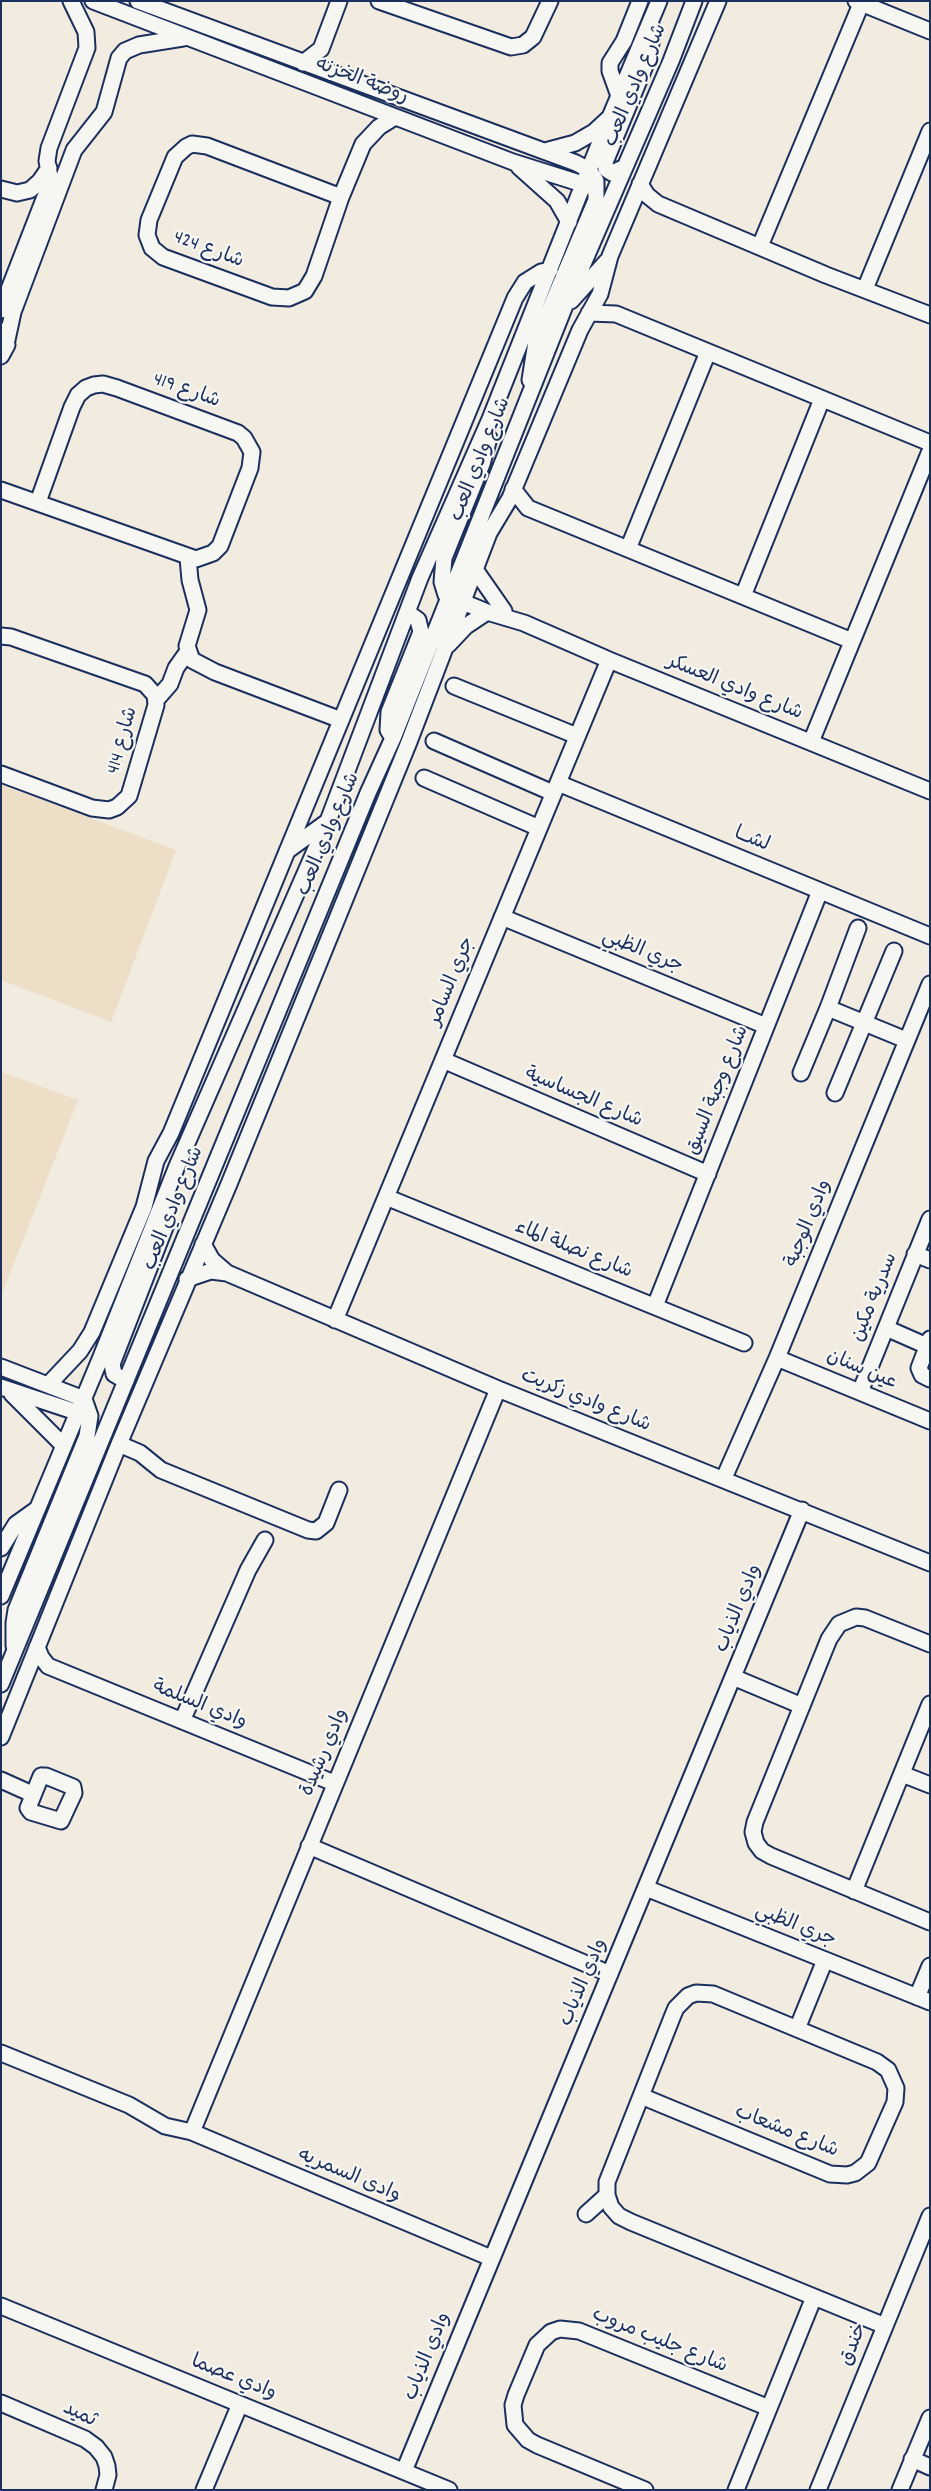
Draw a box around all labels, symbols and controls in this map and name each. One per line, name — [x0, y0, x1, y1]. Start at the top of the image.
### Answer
street label: شارع وادي العب — [600, 21, 674, 151]
street label: روضة الخزنه — [311, 53, 411, 111]
street label: شارع 424 — [170, 227, 246, 275]
street label: شارع 419 — [149, 369, 223, 415]
street label: شارع وادي العب — [446, 395, 518, 525]
street label: شارع وادي العسكر — [662, 651, 806, 727]
street label: شارع 414 — [103, 705, 145, 777]
street label: شارع وادي العب — [293, 770, 367, 900]
street label: لشــا — [730, 823, 772, 859]
street label: جري الظبي — [598, 926, 686, 980]
street label: جري السامر — [424, 934, 482, 1030]
street label: شارع وجبة السيق — [682, 1023, 756, 1159]
street label: شارع الجساسية — [520, 1063, 646, 1135]
street label: شارع وادي العب — [139, 1144, 211, 1274]
street label: وادي الوجبة — [782, 1177, 838, 1271]
street label: شارع نصلة الماء — [511, 1216, 635, 1286]
street label: سدرية مكين — [847, 1250, 905, 1346]
street label: عين سنان — [822, 1345, 900, 1397]
street label: شارع وادي زكريت — [516, 1365, 654, 1439]
street label: وادي الذياب — [711, 1561, 769, 1657]
street label: وادي السلمة — [148, 1676, 250, 1736]
street label: وادي رشيدة — [297, 1706, 355, 1800]
street label: جري الظبي — [751, 1900, 839, 1954]
street label: وادي الذياب — [556, 1935, 614, 2031]
street label: شارع مشعاب — [731, 2101, 841, 2165]
street label: وادى السمريه — [294, 2144, 404, 2210]
street label: شارع جليب مروب — [588, 2304, 730, 2380]
street label: وادي الذياب — [400, 2309, 458, 2405]
street label: خندق — [836, 2320, 874, 2370]
street label: وادي عصما — [187, 2351, 279, 2407]
street label: ثميد — [58, 2398, 100, 2434]

